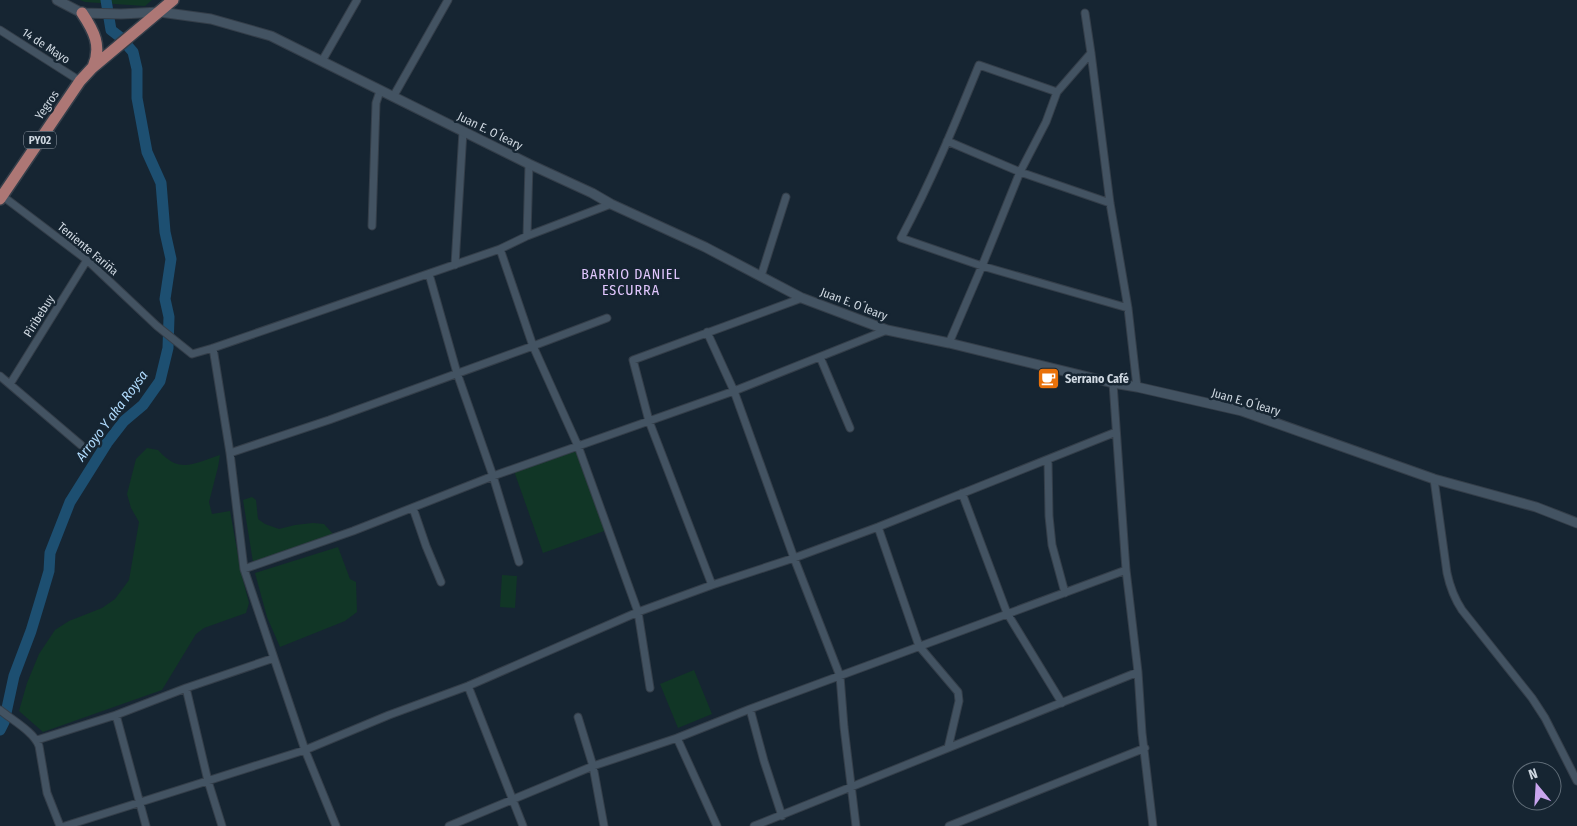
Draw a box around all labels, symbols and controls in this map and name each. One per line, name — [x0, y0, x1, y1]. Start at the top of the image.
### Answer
street label: 14 de Mayo — [19, 25, 73, 67]
street label: Yegros — [32, 88, 62, 122]
street label: Juan E. O´leary — [455, 108, 526, 153]
road number: PY02 — [24, 132, 56, 148]
street label: Teniente Fariña — [55, 220, 121, 278]
district label: BARRIO DANIEL ESCURRA — [581, 266, 681, 299]
street label: Juan E. O´leary — [818, 284, 891, 323]
street label: Piribebuy — [21, 292, 58, 340]
water label: Arroyo Y aka Roysa — [72, 367, 152, 466]
cafe icon: Serrano Café — [1037, 367, 1061, 391]
place label: Serrano Café — [1065, 372, 1129, 386]
street label: Juan E. O´leary — [1210, 385, 1283, 419]
north arrow — [1512, 761, 1562, 811]
text: N — [1527, 765, 1540, 783]

